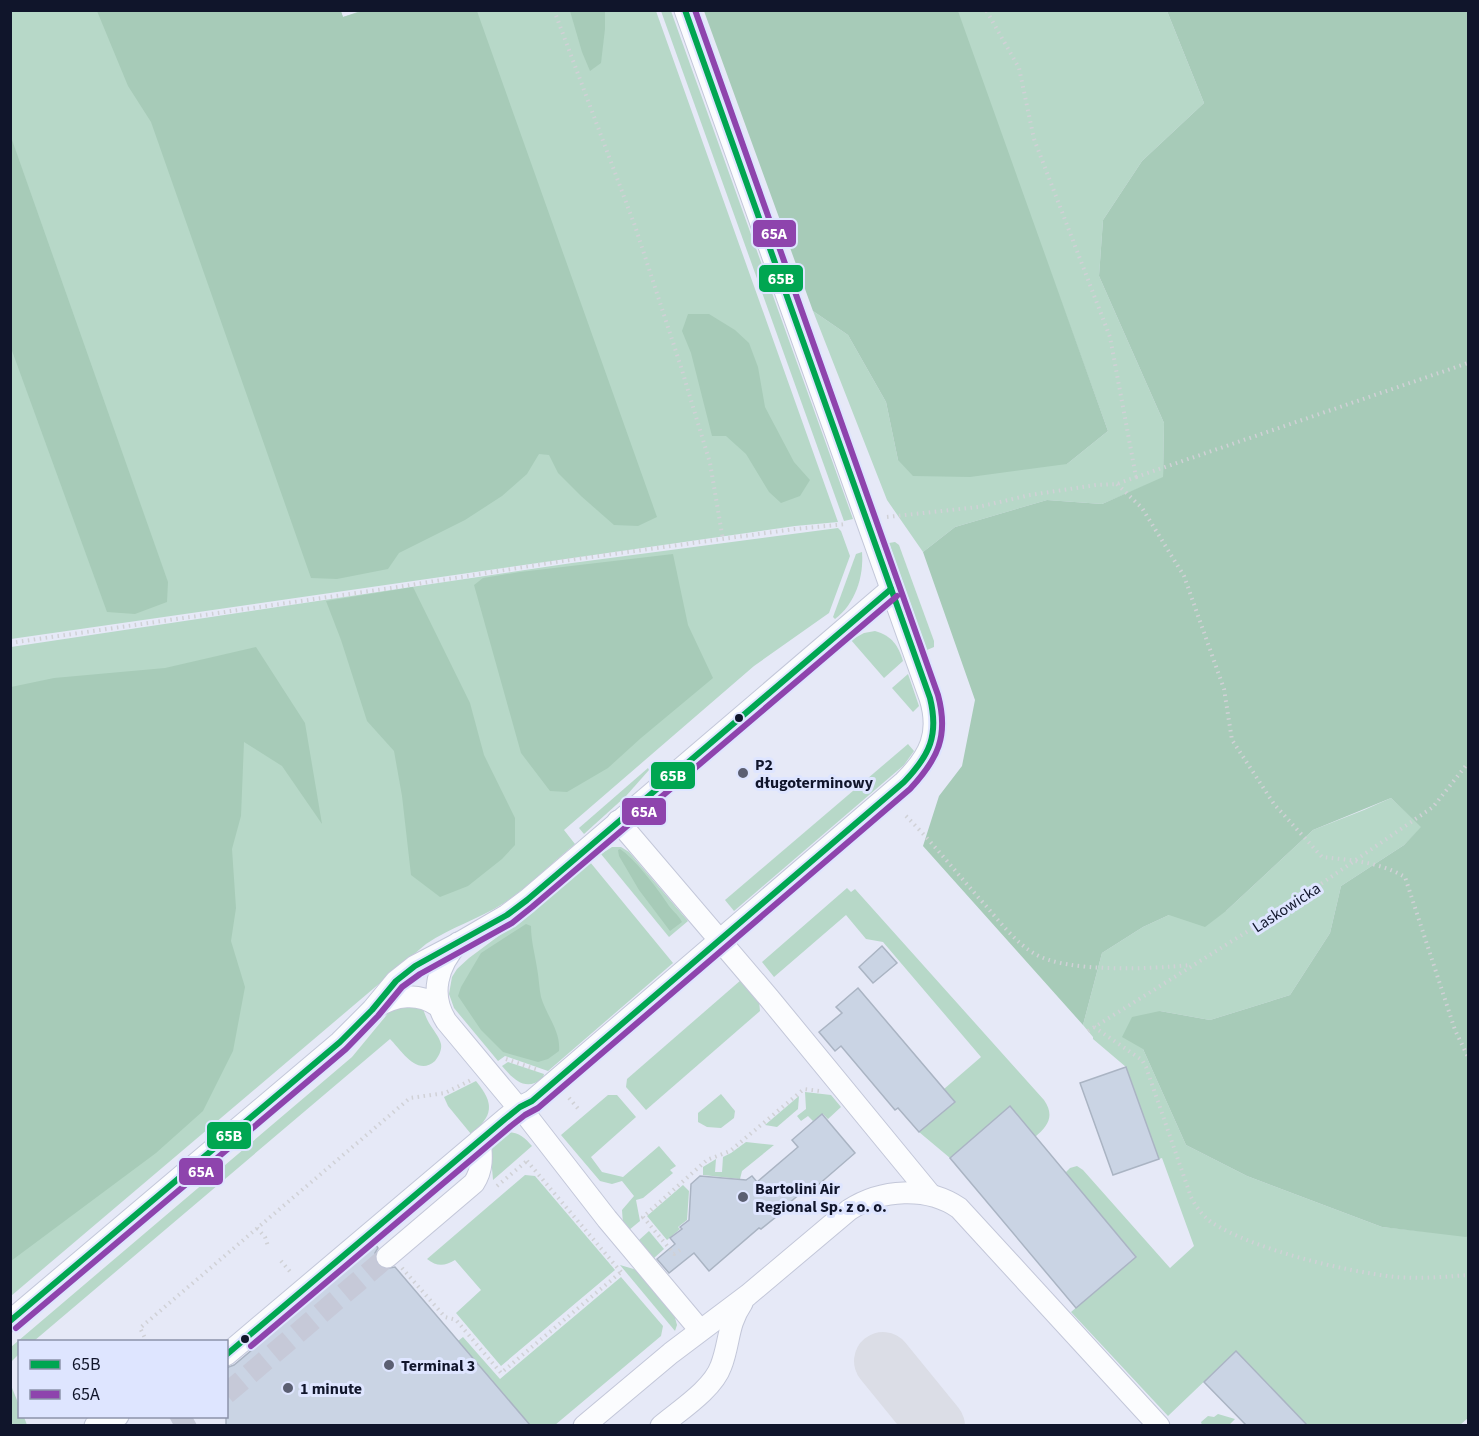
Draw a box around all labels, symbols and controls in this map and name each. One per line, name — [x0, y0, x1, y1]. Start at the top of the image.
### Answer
line badge: 65A — [752, 219, 797, 248]
text: 65A — [761, 223, 788, 245]
line badge: 65B — [758, 264, 804, 293]
text: 65B — [768, 268, 795, 290]
unlabelled marker — [733, 712, 745, 724]
place label: P2 długoterminowy — [755, 754, 874, 794]
line badge: 65B — [650, 761, 696, 790]
text: 65B — [660, 765, 687, 787]
marker: P2 długoterminowy — [736, 766, 750, 780]
line badge: 65A — [621, 797, 667, 826]
text: 65A — [631, 801, 658, 823]
street label: Laskowicka — [1248, 878, 1325, 938]
line badge: 65B — [206, 1121, 252, 1150]
text: 65B — [216, 1125, 243, 1147]
line badge: 65A — [178, 1157, 224, 1186]
text: 65A — [188, 1161, 215, 1183]
place label: Bartolini Air Regional Sp. z o. o. — [755, 1178, 887, 1218]
marker: Bartolini Air Regional Sp. z o. o. — [736, 1190, 750, 1204]
unlabelled marker — [239, 1333, 251, 1345]
legend — [18, 1340, 228, 1418]
text: 65B — [72, 1352, 100, 1377]
place label: Terminal 3 — [401, 1355, 475, 1377]
marker: Terminal 3 — [382, 1358, 396, 1372]
place label: 1 minute — [300, 1378, 362, 1400]
marker: 1 minute — [281, 1381, 295, 1395]
text: 65A — [72, 1382, 100, 1407]

